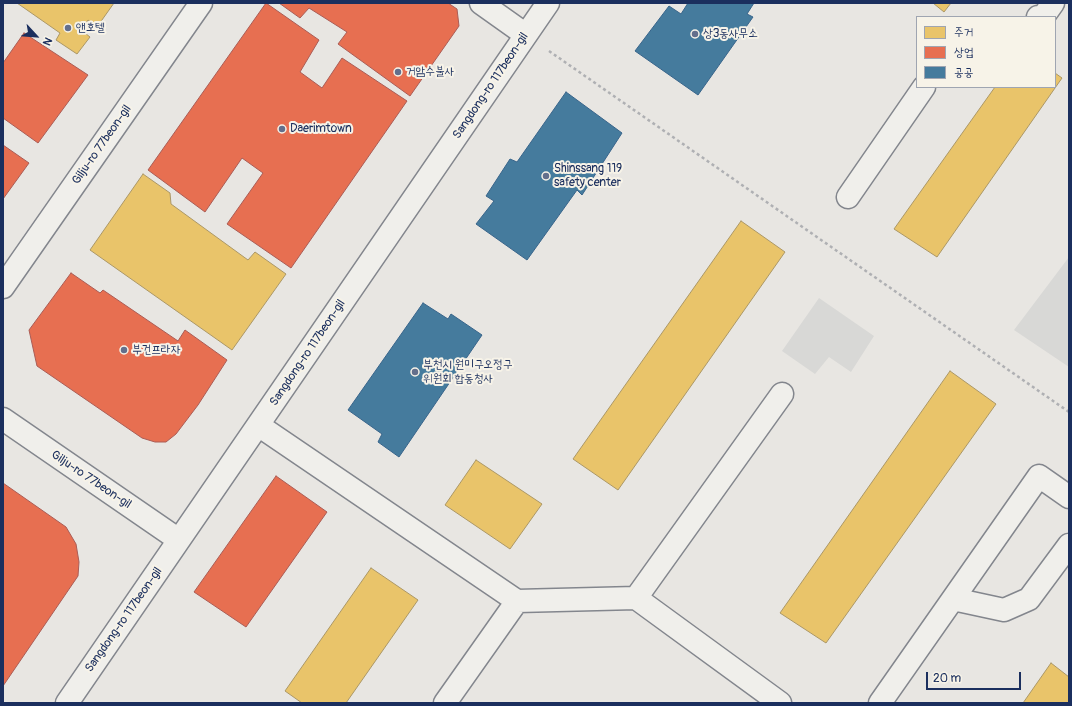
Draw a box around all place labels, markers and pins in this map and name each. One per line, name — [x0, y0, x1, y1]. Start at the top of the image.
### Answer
place label: 앤호텔 — [76, 21, 105, 35]
marker: 앤호텔 — [63, 23, 73, 33]
place label: 상3동사무소 — [703, 27, 758, 41]
marker: 상3동사무소 — [690, 29, 700, 39]
place label: 거암수불사 — [406, 65, 454, 79]
marker: 거암수불사 — [393, 67, 403, 77]
place label: Daerimtown — [290, 122, 352, 136]
marker: Daerimtown — [277, 124, 287, 134]
place label: Shinssang 119 safety center — [554, 162, 622, 190]
marker: Shinssang 119 safety center — [541, 171, 551, 181]
place label: 부건프라자 — [132, 343, 180, 357]
marker: 부건프라자 — [119, 345, 129, 355]
place label: 부천시 원미구오정구 위원회 합동청사 — [423, 358, 513, 386]
marker: 부천시 원미구오정구 위원회 합동청사 — [410, 367, 420, 377]

